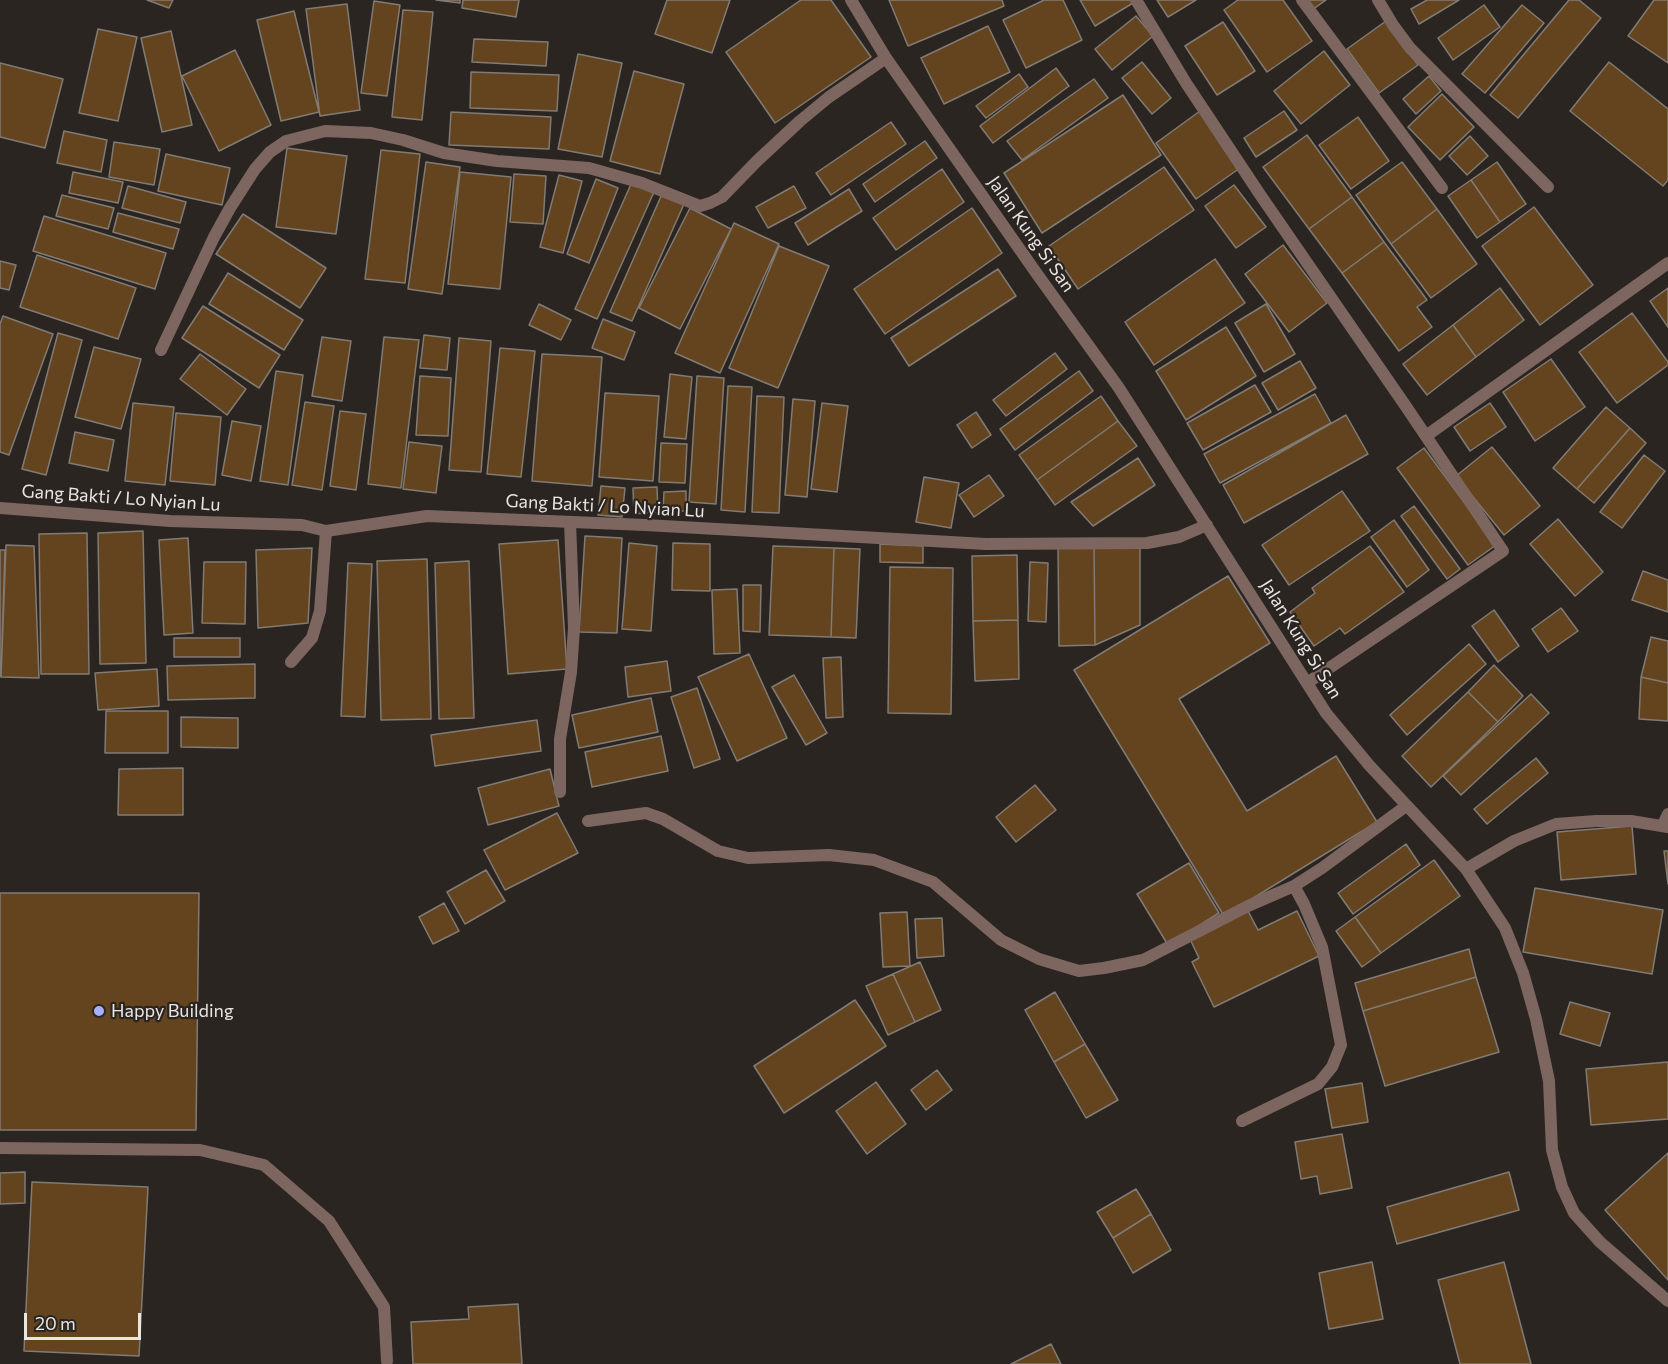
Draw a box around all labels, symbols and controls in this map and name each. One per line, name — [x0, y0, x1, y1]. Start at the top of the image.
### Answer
street label: Jalan Kung Si San — [983, 172, 1079, 296]
street label: Gang Bakti / Lo Nyian Lu — [21, 480, 221, 516]
street label: Gang Bakti / Lo Nyian Lu — [505, 490, 705, 522]
street label: Jalan Kung Si San — [1256, 575, 1346, 703]
place label: Happy Building — [111, 1000, 234, 1022]
marker: Happy Building — [92, 1004, 106, 1018]
scale bar — [27, 1301, 144, 1339]
text: 20 m — [35, 1312, 76, 1334]

